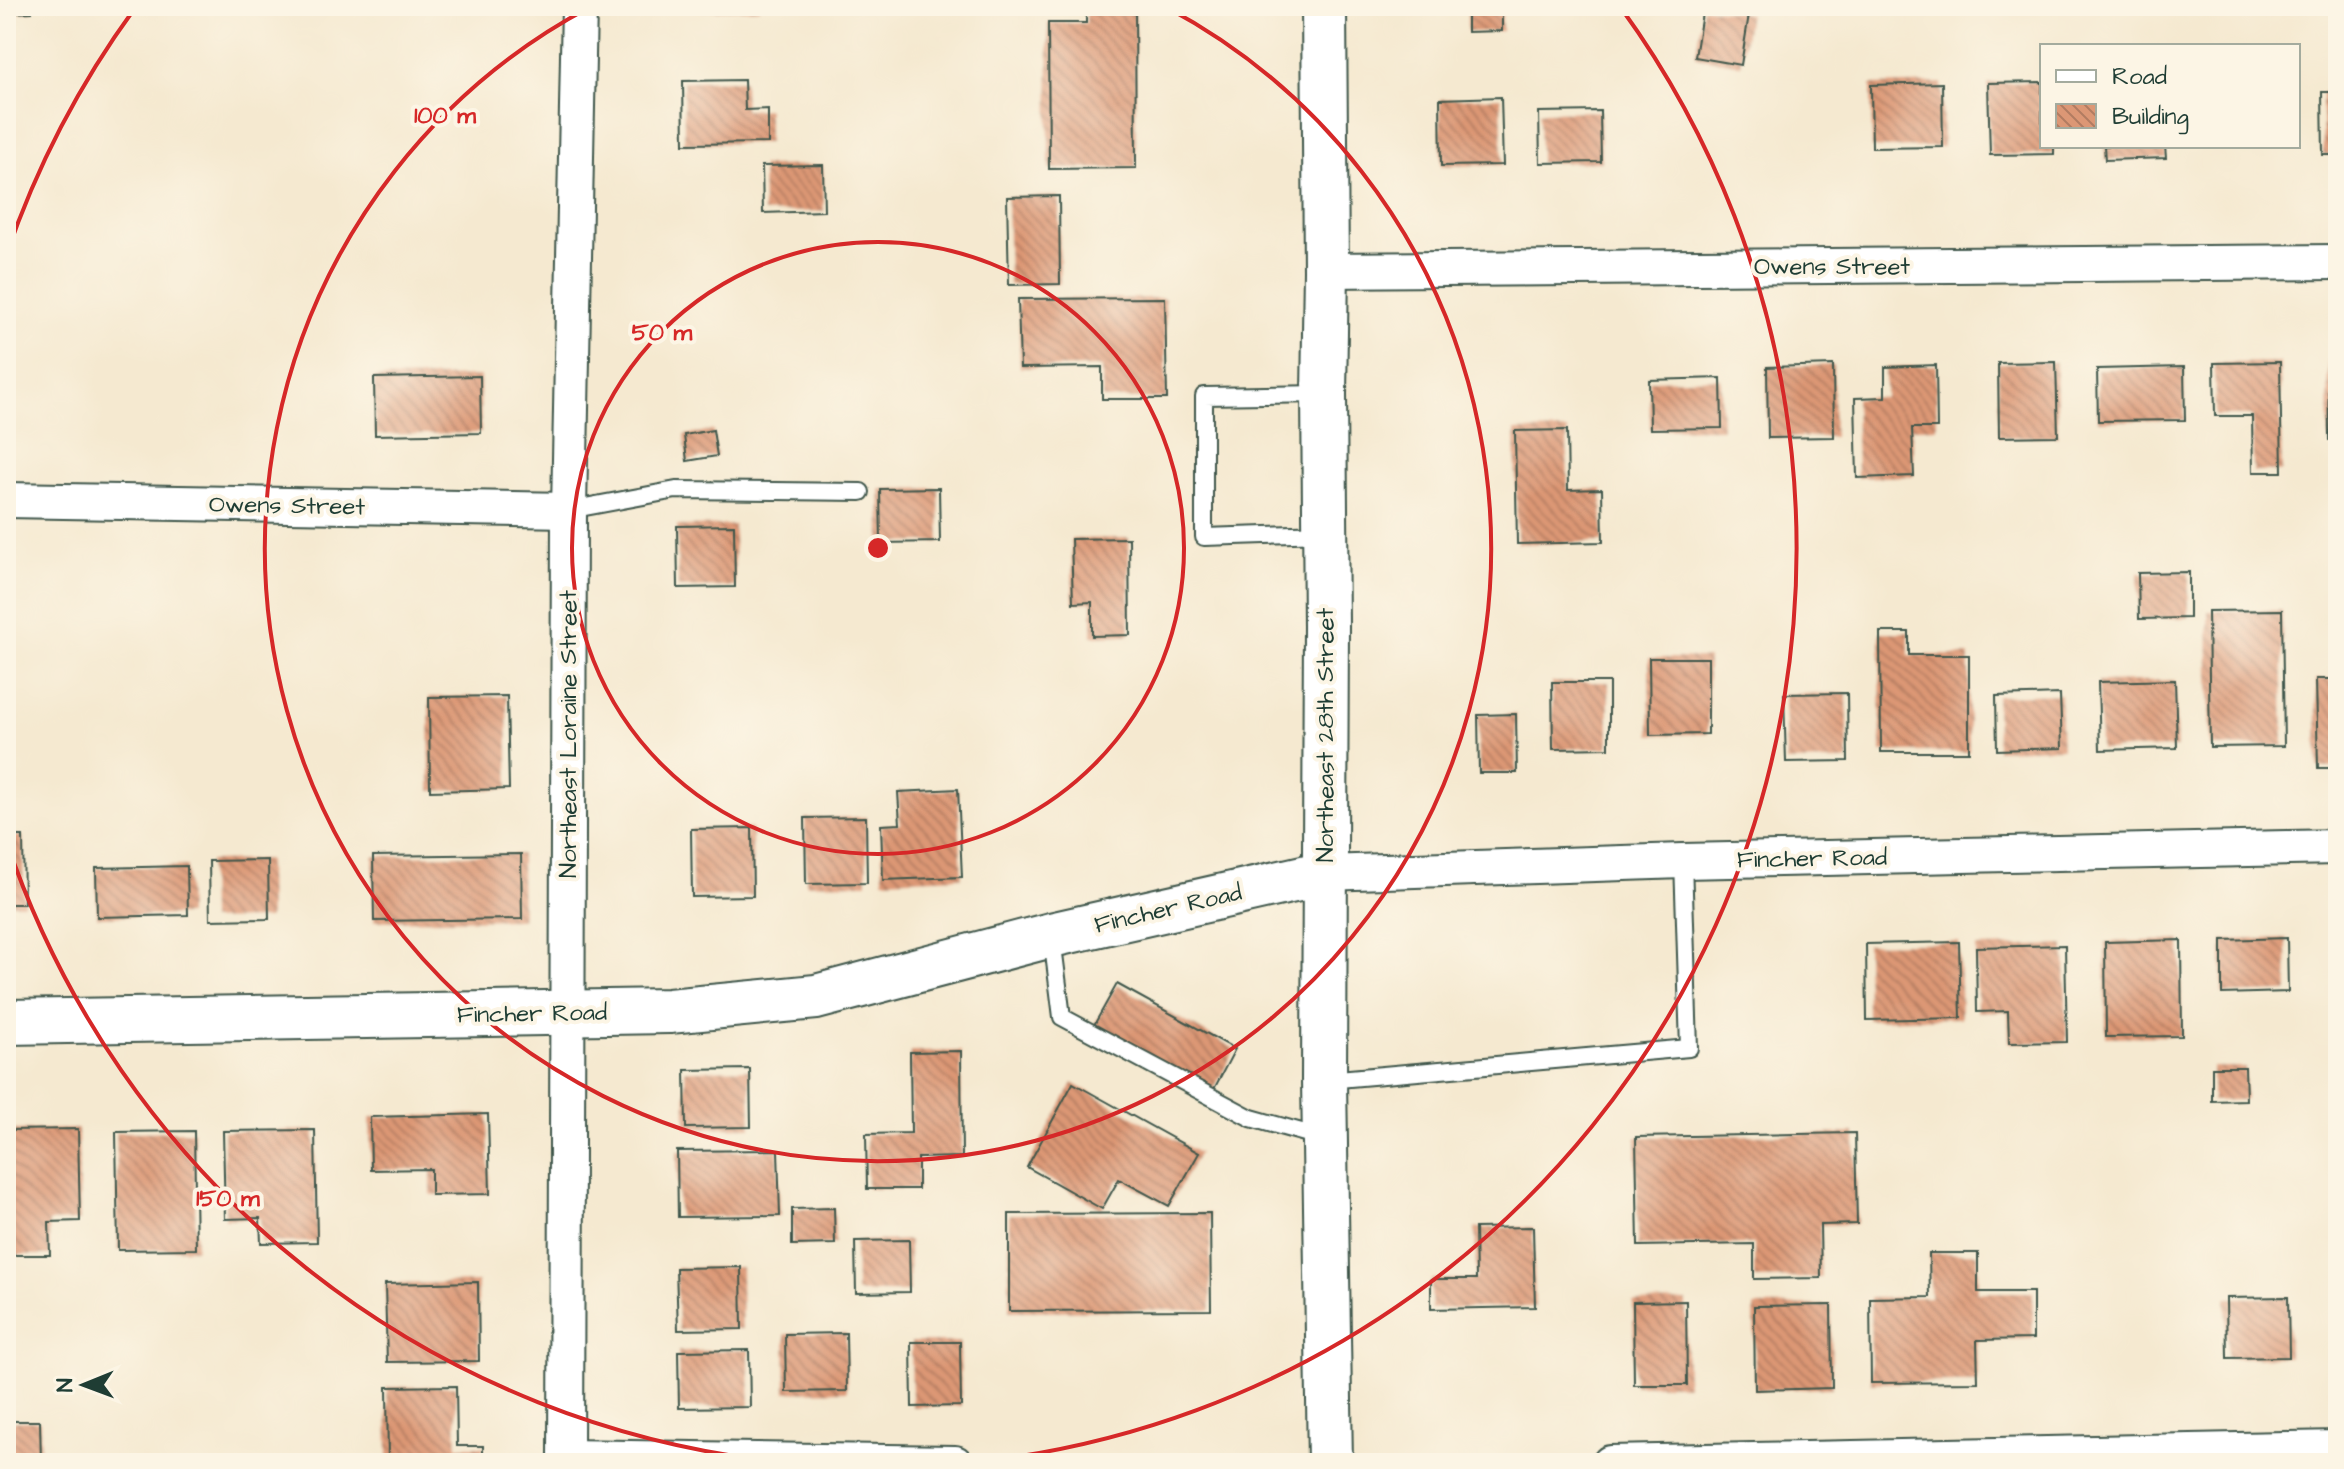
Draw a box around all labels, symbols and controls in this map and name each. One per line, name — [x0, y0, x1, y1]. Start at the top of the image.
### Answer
legend — [2040, 44, 2300, 148]
text: Road — [2112, 60, 2167, 94]
text: 100 m — [414, 99, 476, 133]
text: Building — [2112, 100, 2189, 135]
street label: Owens Street — [1754, 250, 1910, 284]
text: 50 m — [632, 316, 693, 350]
street label: Owens Street — [209, 488, 366, 524]
centre of rings — [864, 534, 892, 562]
street label: Northeast Loraine Street — [552, 590, 586, 878]
street label: Northeast 28th Street — [1309, 607, 1343, 862]
street label: Fincher Road — [1737, 841, 1887, 877]
street label: Fincher Road — [1091, 876, 1245, 942]
street label: Fincher Road — [457, 996, 607, 1032]
text: 150 m — [196, 1182, 260, 1216]
north arrow — [44, 1345, 124, 1425]
text: N — [50, 1378, 81, 1392]

